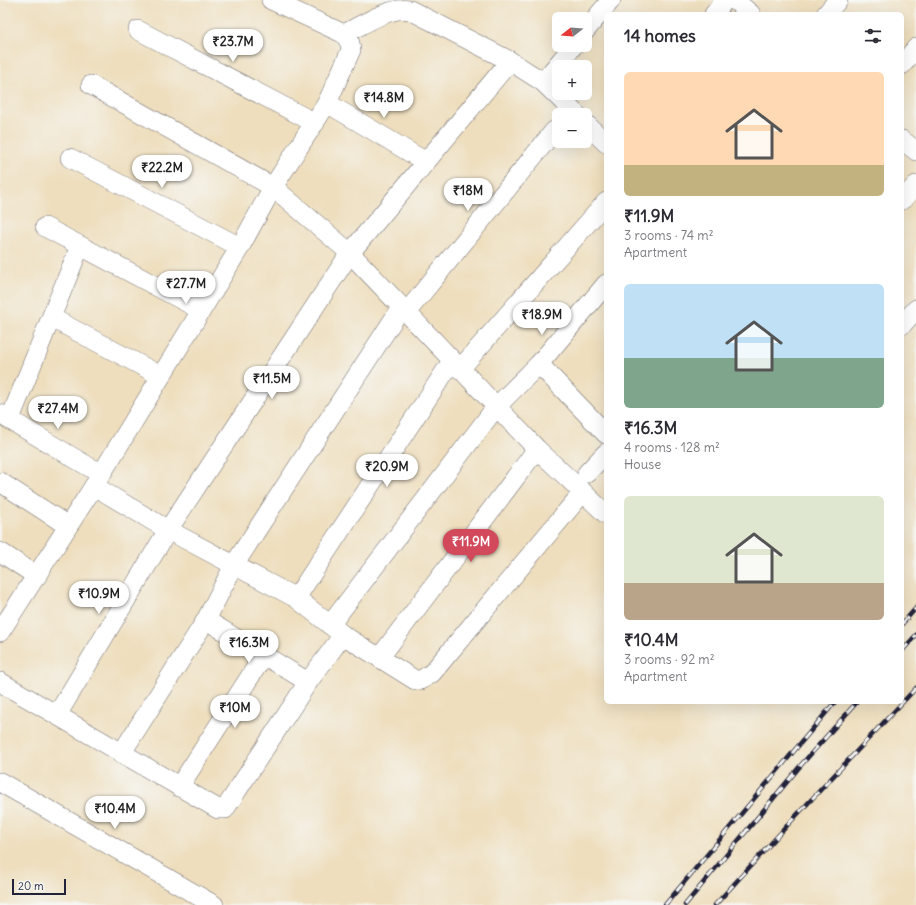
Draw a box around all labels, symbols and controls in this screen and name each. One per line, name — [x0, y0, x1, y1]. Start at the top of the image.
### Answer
north arrow — [552, 12, 592, 52]
map controls — [552, 12, 592, 148]
text: 14 homes — [624, 25, 696, 47]
icon: filters — [862, 25, 884, 47]
pin: ₹23.7M — [200, 29, 266, 63]
text: ₹23.7M — [212, 33, 254, 50]
button: + — [552, 60, 592, 100]
pin: ₹14.8M — [351, 85, 417, 119]
text: ₹14.8M — [364, 89, 404, 106]
icon: home — [718, 98, 790, 170]
button: − — [552, 108, 592, 148]
pin: ₹22.2M — [129, 155, 195, 189]
text: ₹22.2M — [141, 159, 183, 176]
pin: ₹18M — [444, 178, 492, 212]
text: ₹18M — [453, 182, 483, 199]
text: ₹11.9M — [624, 205, 674, 227]
text: 3 rooms · 74 m² — [624, 227, 714, 244]
text: Apartment — [624, 244, 687, 261]
pin: ₹27.7M — [153, 271, 219, 305]
text: ₹27.7M — [166, 275, 206, 292]
pin: ₹18.9M — [509, 302, 575, 336]
text: ₹18.9M — [522, 306, 562, 323]
icon: home — [718, 310, 790, 382]
pin: ₹11.5M — [239, 366, 305, 400]
text: ₹11.5M — [253, 370, 291, 387]
pin: ₹27.4M — [25, 396, 91, 430]
text: ₹27.4M — [37, 400, 79, 417]
text: ₹16.3M — [624, 417, 677, 439]
text: 4 rooms · 128 m² — [624, 439, 720, 456]
pin: ₹20.9M — [354, 454, 420, 488]
text: House — [624, 456, 661, 473]
text: ₹20.9M — [365, 458, 409, 475]
icon: home — [718, 522, 790, 594]
pin: ₹11.9M — [438, 529, 504, 563]
text: ₹11.9M — [452, 533, 490, 550]
pin: ₹10.9M — [66, 581, 132, 615]
text: ₹10.9M — [78, 585, 120, 602]
text: ₹10.4M — [624, 629, 679, 651]
pin: ₹16.3M — [216, 630, 282, 664]
text: ₹16.3M — [229, 634, 269, 651]
text: 3 rooms · 92 m² — [624, 651, 715, 668]
text: Apartment — [624, 668, 687, 685]
pin: ₹10M — [211, 695, 259, 729]
text: ₹10M — [219, 699, 251, 716]
pin: ₹10.4M — [82, 796, 148, 830]
text: ₹10.4M — [94, 800, 136, 817]
scale bar — [12, 877, 66, 896]
text: 20 m — [18, 879, 44, 893]

